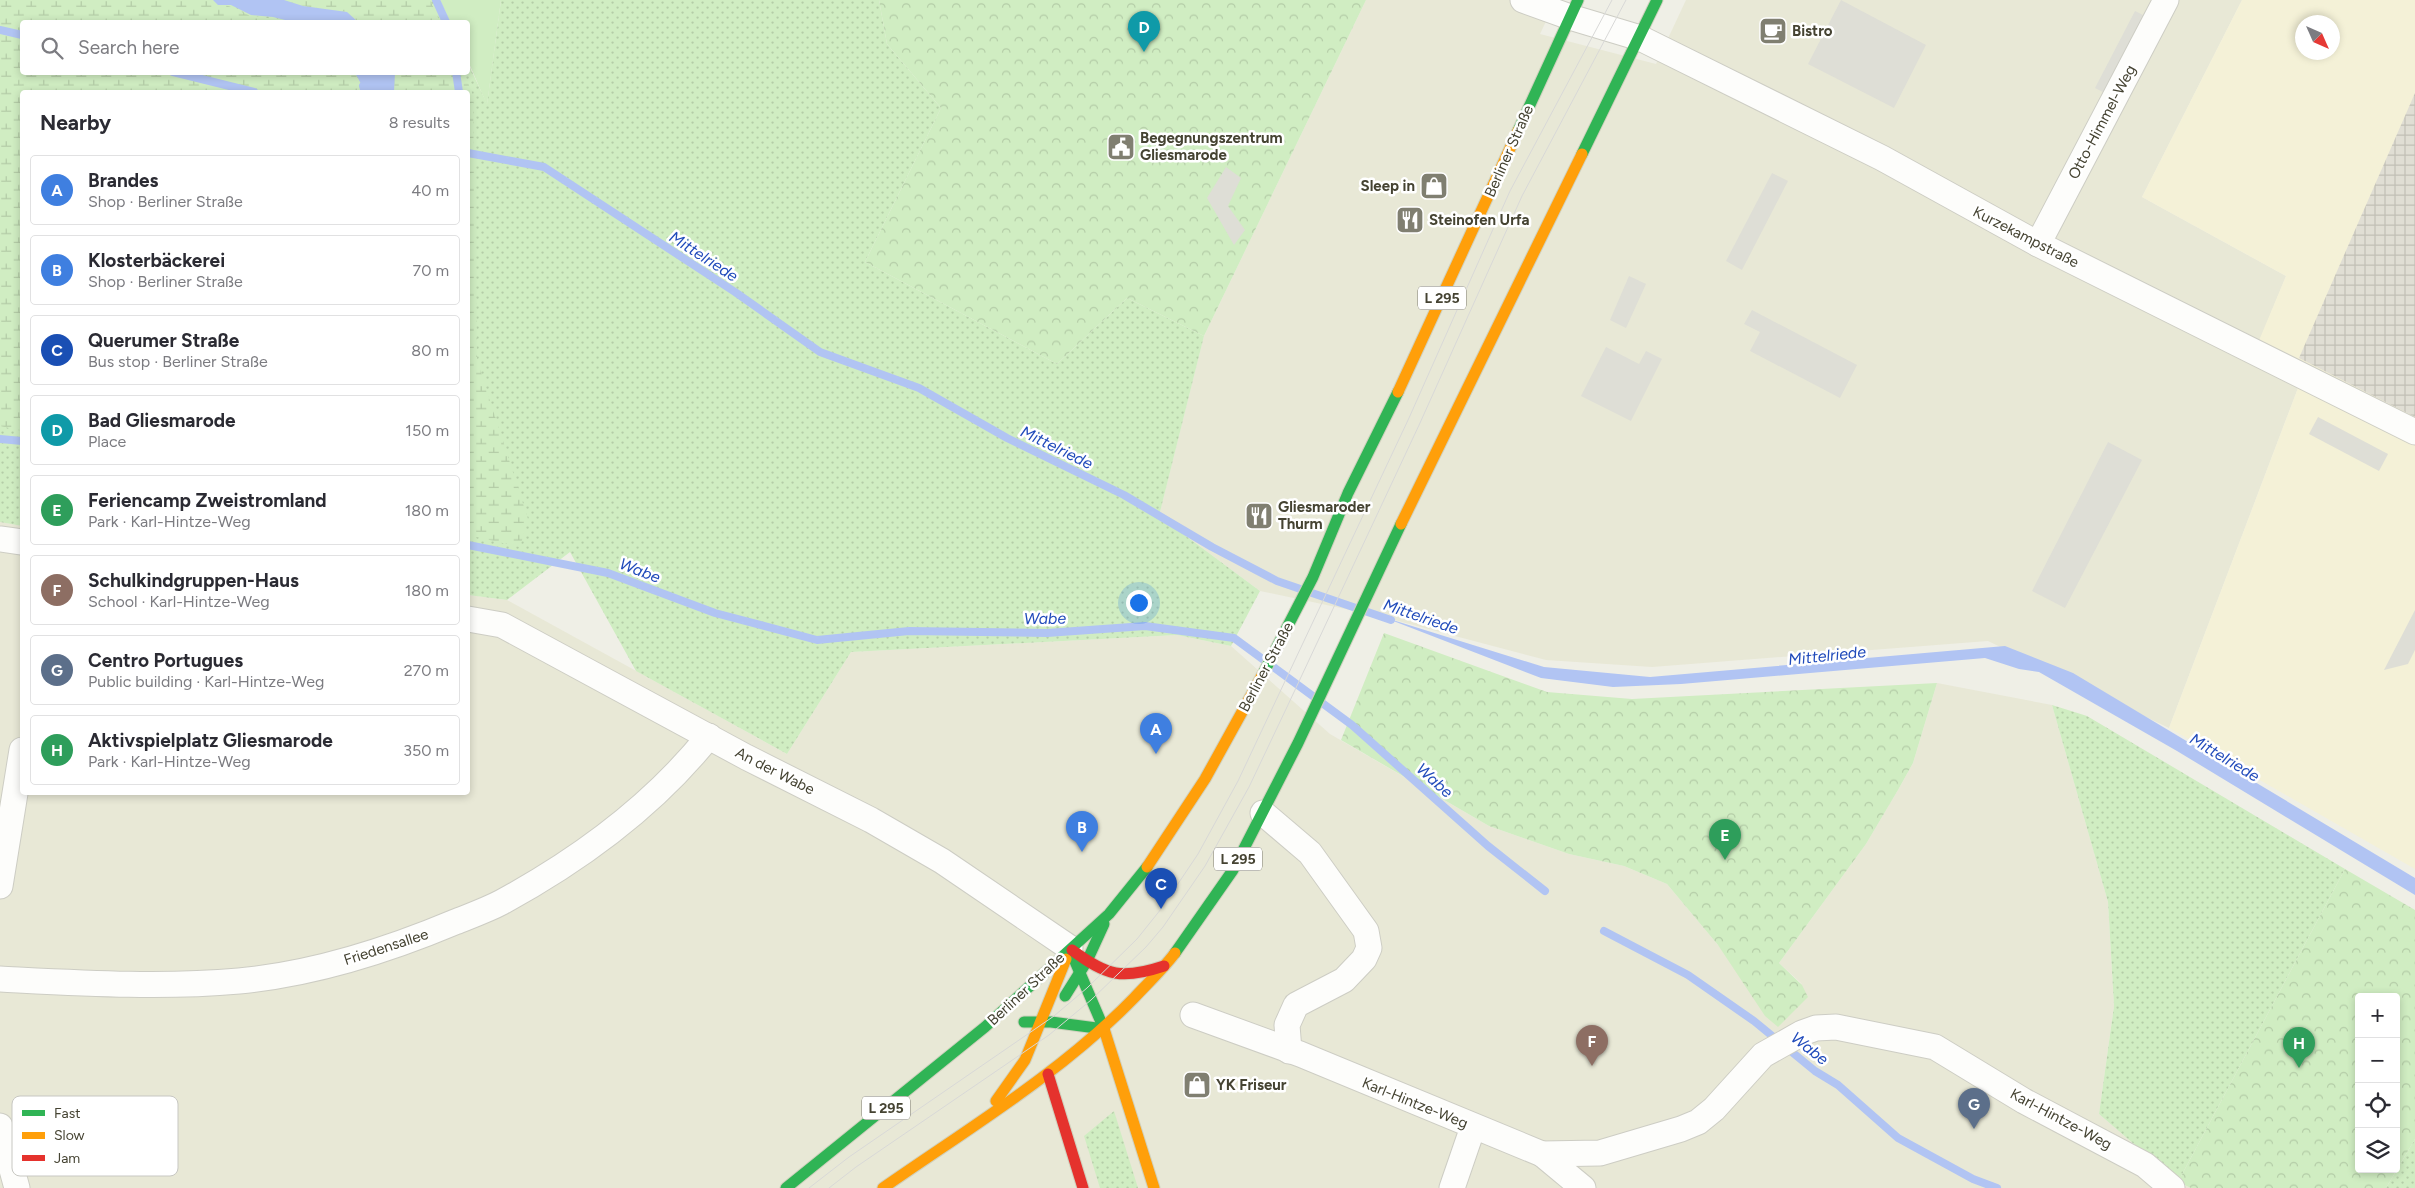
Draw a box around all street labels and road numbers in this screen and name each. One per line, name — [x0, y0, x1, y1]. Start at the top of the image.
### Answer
street label: Otto-Himmel-Weg — [2064, 62, 2140, 182]
street label: Berliner Straße — [1481, 102, 1537, 200]
street label: Kurzekampstraße — [1970, 203, 2082, 271]
road number: L 295 — [1418, 286, 1466, 310]
street label: Berliner Straße — [1235, 619, 1297, 715]
street label: An der Wabe — [732, 743, 818, 799]
road number: L 295 — [1214, 848, 1262, 871]
street label: Friedensallee — [342, 925, 430, 969]
street label: Berliner Straße — [984, 949, 1068, 1029]
street label: Karl-Hintze-Weg — [1359, 1074, 1471, 1132]
street label: Karl-Hintze-Weg — [2007, 1085, 2115, 1153]
road number: L 295 — [862, 1096, 910, 1120]

